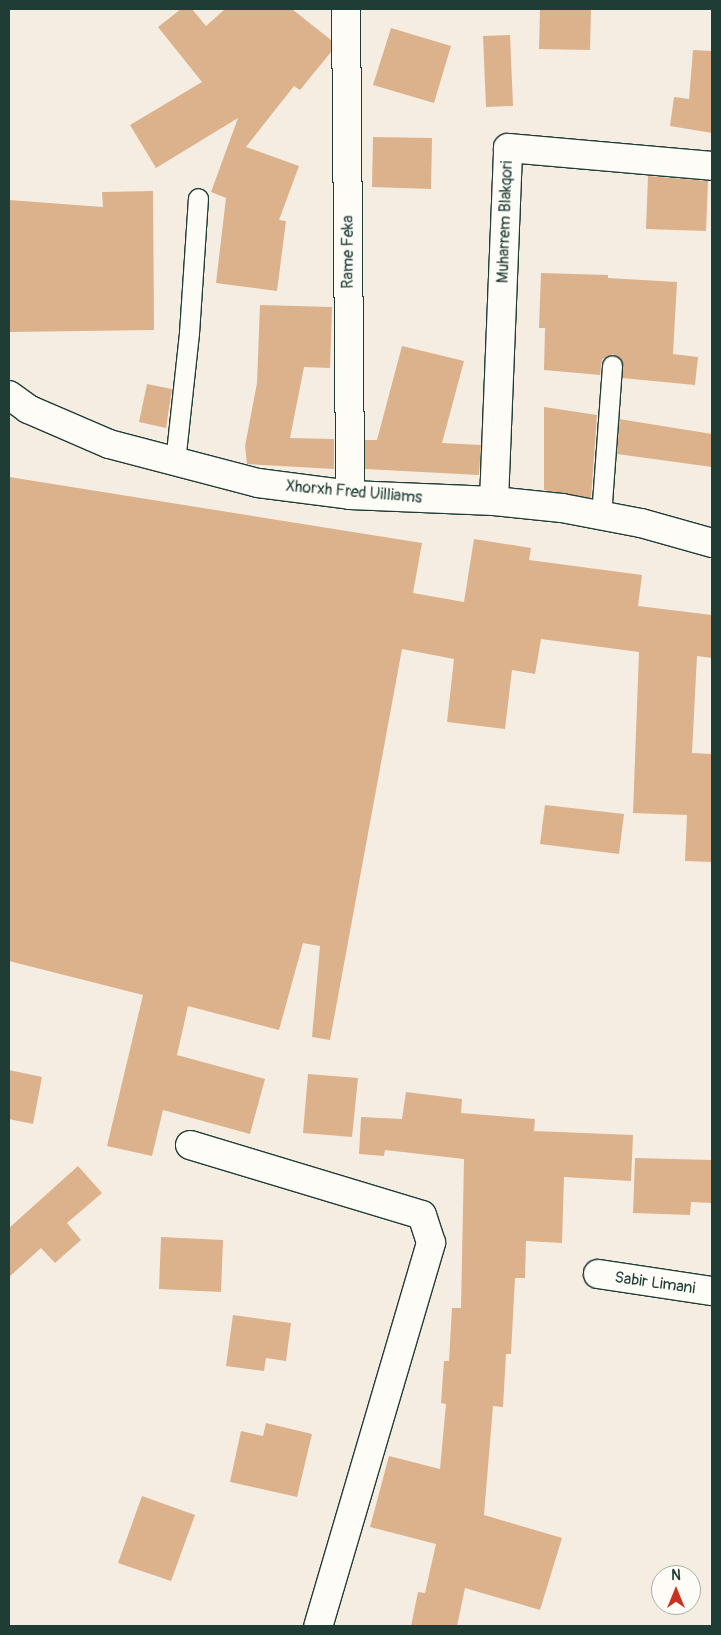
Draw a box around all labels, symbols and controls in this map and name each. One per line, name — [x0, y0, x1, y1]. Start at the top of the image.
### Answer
street label: Muharrem Blakqori — [493, 160, 517, 284]
street label: Rame Feka — [338, 215, 358, 289]
street label: Xhorxh Fred Uilliams — [285, 476, 423, 508]
street label: Sabir Limani — [613, 1268, 697, 1298]
north arrow — [651, 1565, 701, 1615]
text: N — [671, 1567, 681, 1584]

